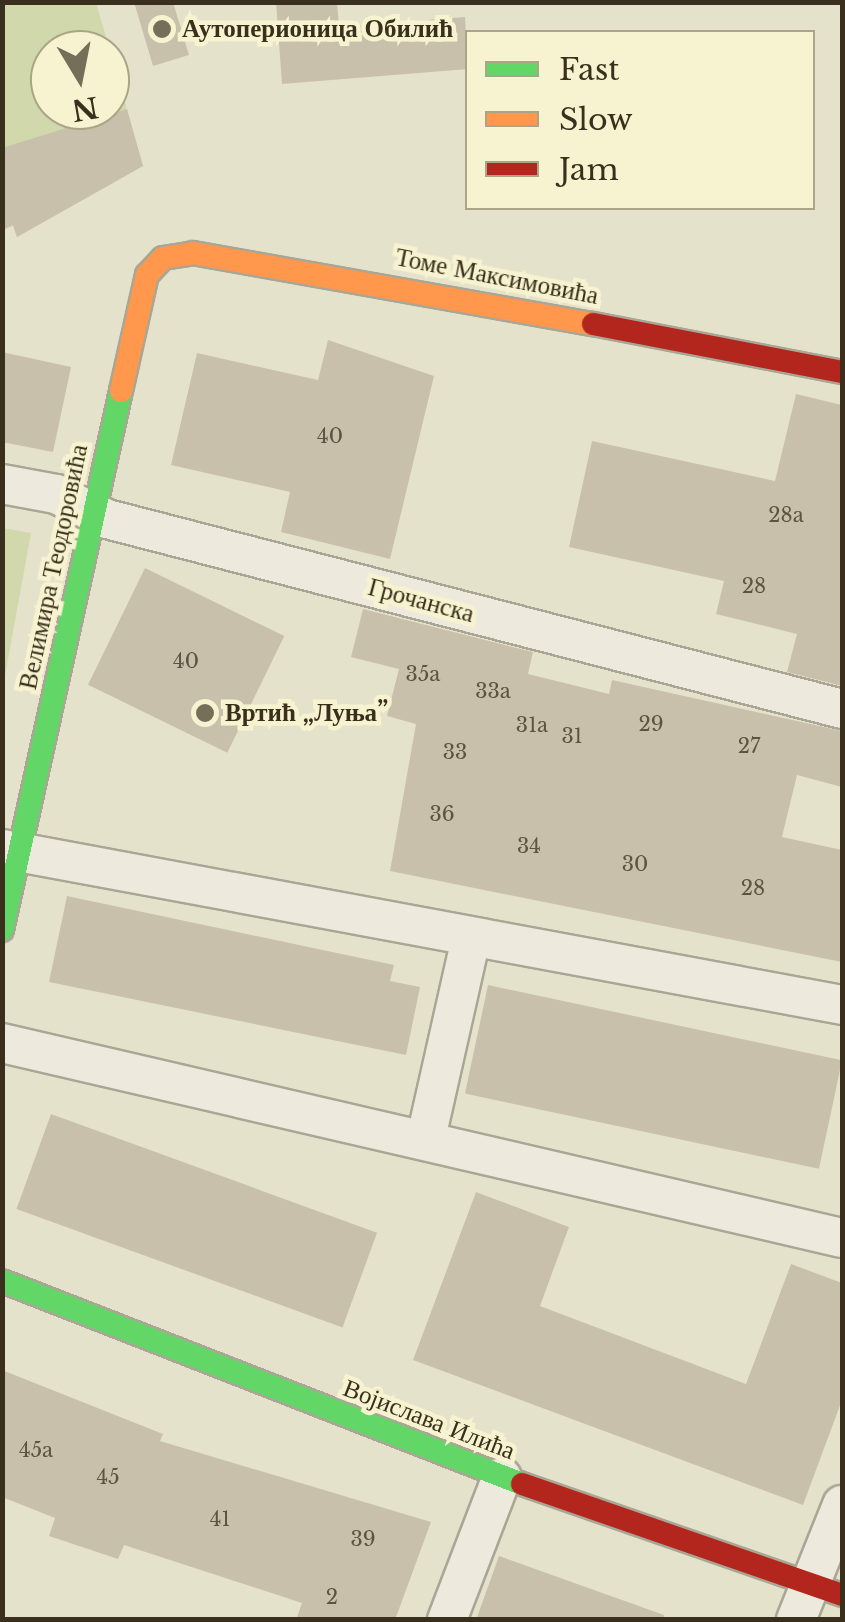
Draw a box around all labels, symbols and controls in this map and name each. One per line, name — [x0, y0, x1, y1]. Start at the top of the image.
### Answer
place label: Аутоперионица Обилић — [182, 14, 453, 44]
marker: Аутоперионица Обилић — [151, 18, 173, 40]
north arrow — [30, 30, 130, 130]
legend — [465, 30, 815, 210]
text: Fast — [559, 51, 620, 88]
text: N — [69, 89, 101, 128]
text: Slow — [559, 101, 633, 138]
text: Jam — [559, 151, 619, 188]
street label: Томе Максимовића — [393, 243, 601, 311]
house number: 40 — [317, 424, 343, 448]
street label: Велимира Теодоровића — [13, 442, 95, 692]
house number: 28a — [768, 503, 804, 527]
street label: Грочанска — [365, 573, 477, 629]
house number: 28 — [742, 574, 766, 598]
house number: 40 — [173, 649, 199, 673]
house number: 35a — [406, 662, 440, 686]
house number: 33a — [475, 679, 511, 703]
place label: Вртић „Луња” — [225, 698, 388, 728]
marker: Вртић „Луња” — [194, 702, 216, 724]
house number: 29 — [638, 712, 664, 736]
house number: 31a — [516, 713, 548, 737]
house number: 31 — [561, 724, 583, 748]
house number: 27 — [738, 734, 760, 758]
house number: 33 — [443, 740, 467, 764]
house number: 36 — [429, 802, 455, 826]
house number: 34 — [517, 834, 541, 858]
house number: 30 — [622, 852, 648, 876]
house number: 28 — [741, 876, 765, 900]
street label: Војислава Илића — [339, 1373, 519, 1467]
house number: 45a — [19, 1438, 53, 1462]
house number: 45 — [96, 1465, 120, 1489]
house number: 41 — [210, 1507, 230, 1531]
house number: 39 — [350, 1527, 376, 1551]
house number: 2 — [326, 1585, 338, 1609]

